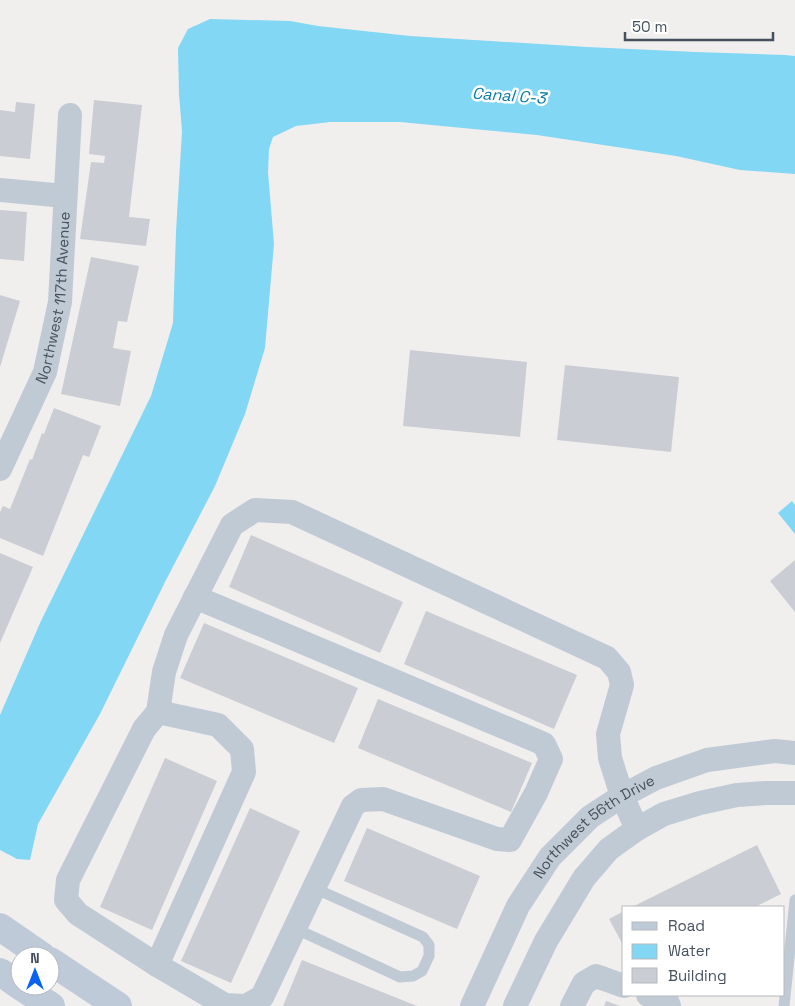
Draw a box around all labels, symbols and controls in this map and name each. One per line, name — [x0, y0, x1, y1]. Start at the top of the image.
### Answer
scale bar — [625, 10, 772, 42]
text: 50 m — [632, 17, 667, 36]
water label: Canal C-3 — [471, 82, 549, 109]
street label: Northwest 117th Avenue — [31, 211, 74, 387]
street label: Northwest 56th Drive — [529, 770, 658, 882]
legend — [622, 906, 785, 996]
text: Road — [668, 916, 705, 935]
text: Water — [668, 941, 711, 960]
north arrow — [10, 946, 60, 996]
text: N — [30, 949, 40, 967]
text: Building — [668, 966, 727, 985]

